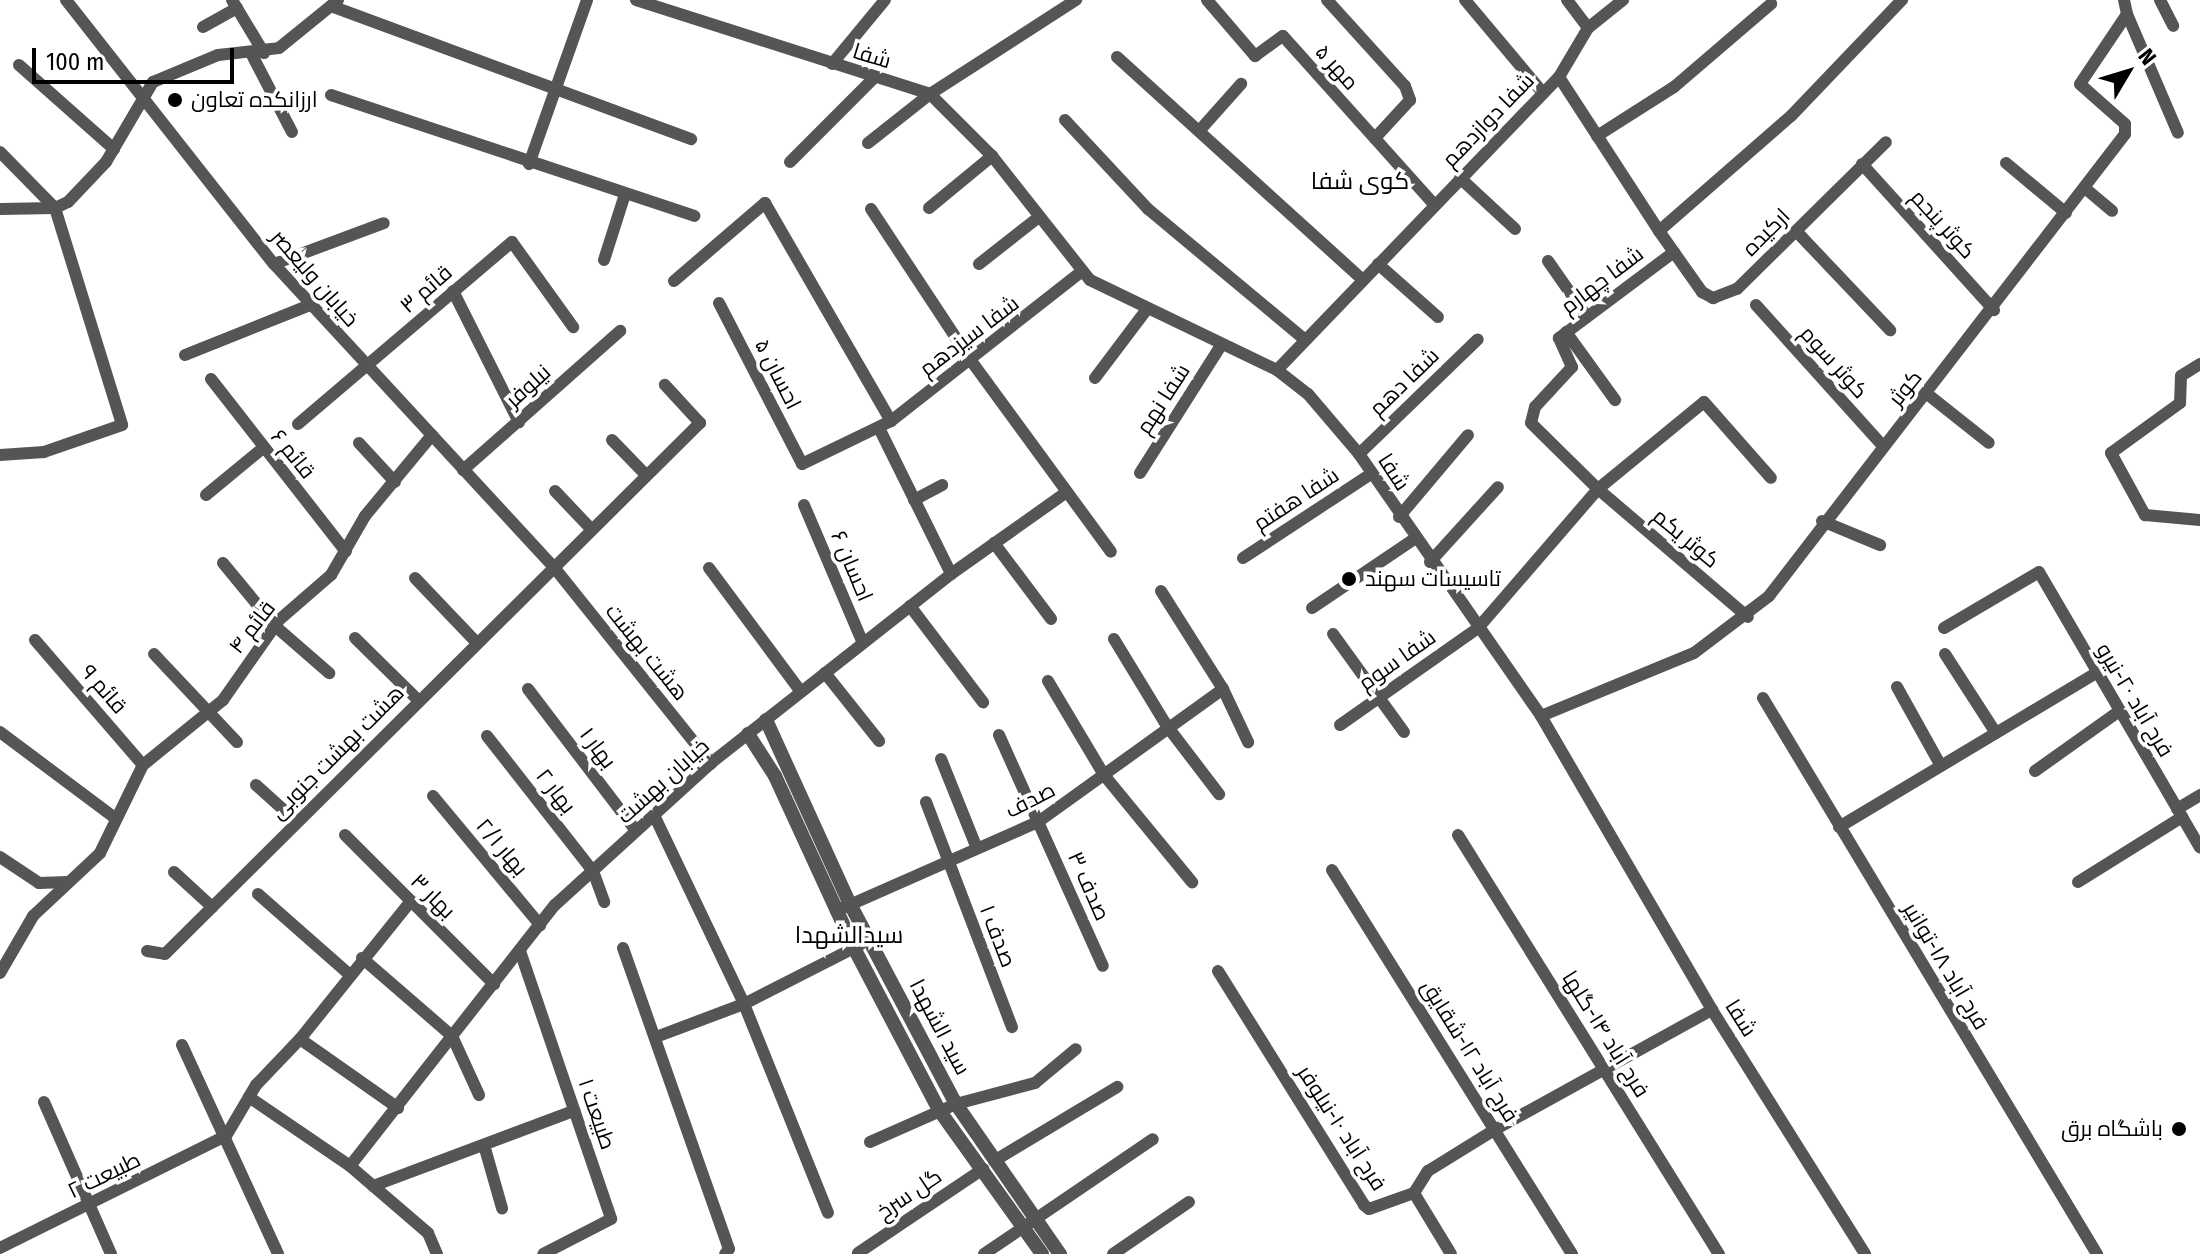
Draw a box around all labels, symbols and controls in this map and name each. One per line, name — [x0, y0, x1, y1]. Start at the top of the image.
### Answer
scale bar — [36, 32, 238, 82]
north arrow — [2088, 32, 2168, 112]
street label: شفا — [850, 38, 894, 74]
street label: مهر ۵ — [1310, 39, 1364, 95]
text: N — [2133, 43, 2162, 70]
text: 100 m — [46, 48, 104, 76]
street label: شفا دوازدهم — [1437, 67, 1539, 173]
place label: ارزانکده تعاون — [191, 87, 318, 113]
marker: ارزانکده تعاون — [166, 91, 184, 109]
district label: کوی شفا — [1311, 168, 1409, 196]
street label: کوثر پنجم — [1905, 184, 1981, 264]
street label: ارکیده — [1737, 203, 1795, 261]
street label: خیابان ولیعصر — [266, 224, 364, 332]
street label: شفا چهارم — [1555, 240, 1649, 320]
street label: قائم ۳ — [395, 259, 457, 319]
street label: شفا سیزدهم — [914, 290, 1024, 382]
street label: کوثر سوم — [1794, 320, 1874, 404]
street label: احسان ۵ — [749, 334, 807, 414]
street label: شفا دهم — [1364, 342, 1444, 422]
street label: نیلوفر — [500, 359, 556, 413]
street label: شفا نهم — [1130, 359, 1196, 439]
street label: کوثر — [1882, 365, 1928, 411]
street label: قائم ۶ — [265, 424, 321, 484]
street label: شفا — [1372, 449, 1416, 495]
street label: شفا هفتم — [1248, 462, 1344, 536]
street label: کوثر یکم — [1647, 503, 1725, 573]
street label: احسان ۶ — [825, 527, 879, 605]
place label: تاسیسات سهند — [1365, 566, 1501, 592]
marker: تاسیسات سهند — [1340, 570, 1358, 588]
street label: قائم ۴ — [223, 595, 281, 659]
street label: هشت بهشت — [600, 598, 694, 706]
street label: شفا سوم — [1353, 624, 1441, 696]
street label: فرح آباد ۲۰-نیرو — [2091, 638, 2179, 762]
street label: قائم ۹ — [75, 659, 133, 719]
street label: هشت بهشت جنوبی — [264, 679, 410, 825]
street label: بهار ۱ — [574, 722, 622, 774]
street label: خیابان بهشت — [612, 733, 714, 829]
street label: بهار ۲ — [530, 763, 582, 819]
street label: صدف — [1001, 776, 1059, 824]
street label: بهار ۲/۱ — [471, 813, 533, 881]
street label: صدف ۳ — [1062, 847, 1116, 925]
street label: بهار ۳ — [405, 868, 461, 924]
street label: فرح آباد ۱۸-توانیر — [1898, 897, 1994, 1035]
street label: صدف ۱ — [974, 901, 1022, 971]
district label: سیدالشهدا — [795, 922, 903, 950]
street label: فرح آباد ۱۴-گلها — [1557, 966, 1655, 1102]
street label: سید الشهدا — [904, 975, 976, 1079]
street label: فرح آباد ۱۲-شقایق — [1416, 975, 1524, 1127]
street label: شفا — [1720, 995, 1762, 1041]
street label: فرح آباد ۱۰-نیلوفر — [1292, 1060, 1392, 1196]
street label: طبیعت ۱ — [573, 1075, 621, 1153]
place label: باشگاه برق — [2061, 1116, 2163, 1142]
marker: باشگاه برق — [2170, 1120, 2188, 1138]
street label: طبیعت ۲ — [63, 1146, 145, 1204]
street label: گل سرخ — [872, 1163, 946, 1225]

